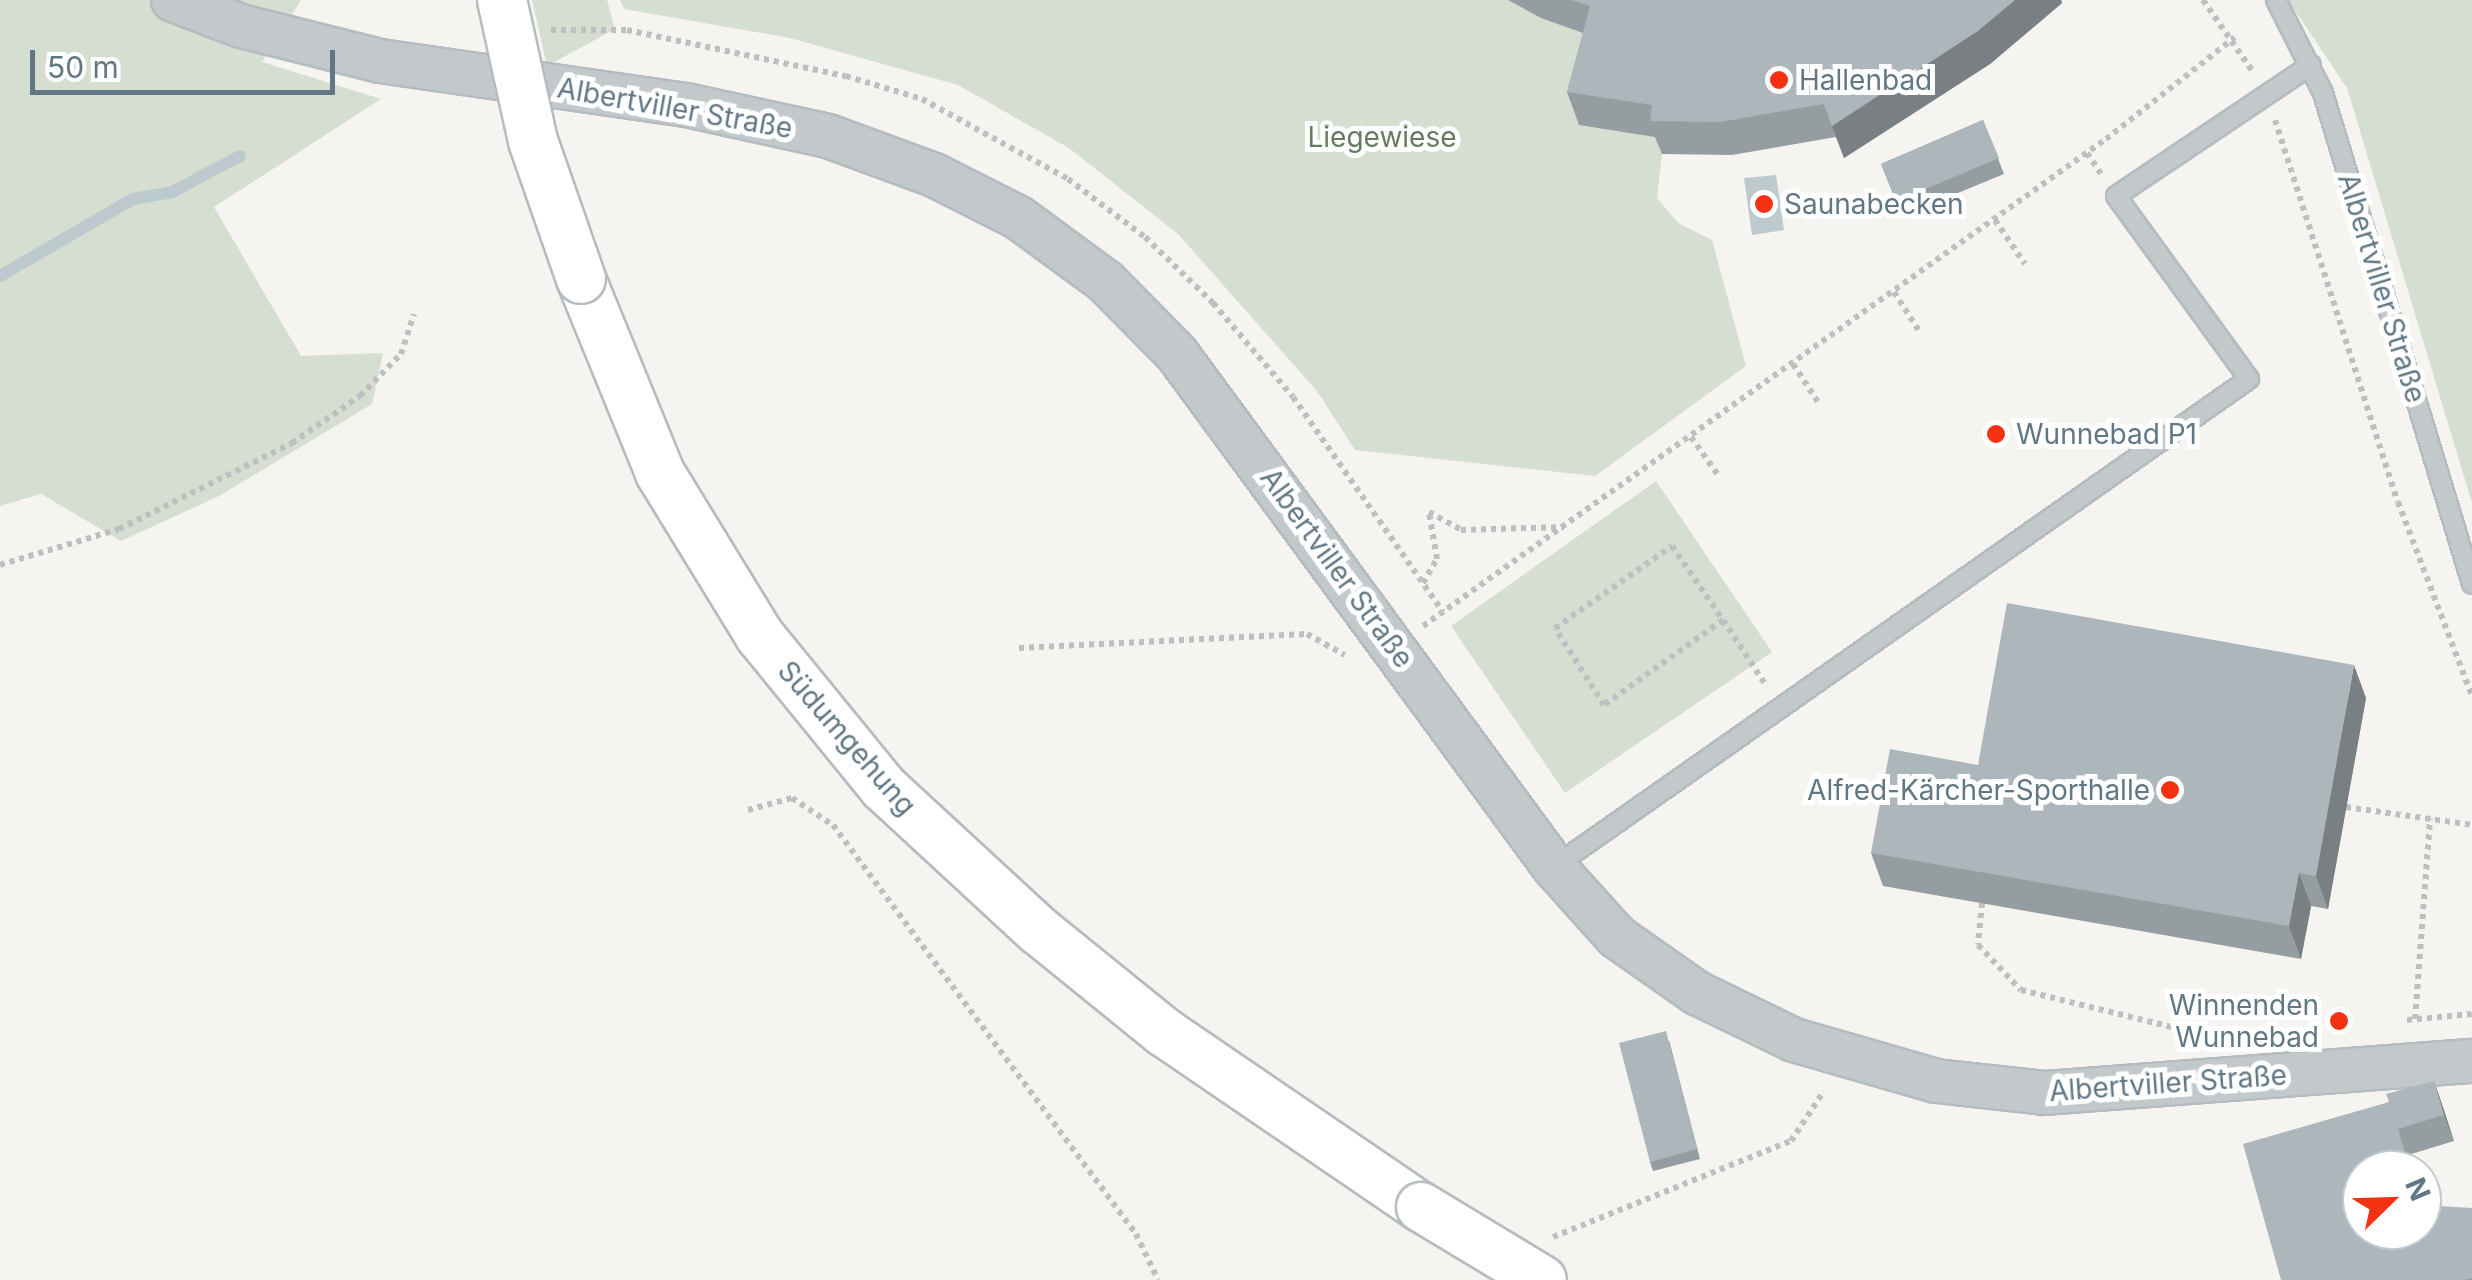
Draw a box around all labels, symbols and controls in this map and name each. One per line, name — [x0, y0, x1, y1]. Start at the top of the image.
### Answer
scale bar — [35, 30, 340, 92]
text: 50 m — [47, 49, 119, 85]
place label: Hallenbad — [1799, 63, 1932, 97]
marker: Hallenbad — [1768, 69, 1790, 91]
street label: Albertviller Straße — [555, 71, 795, 145]
park label: Liegewiese — [1307, 120, 1457, 154]
street label: Albertviller Straße — [2331, 169, 2433, 407]
place label: Saunabecken — [1784, 187, 1964, 221]
marker: Saunabecken — [1753, 193, 1775, 215]
place label: Wunnebad P1 — [2016, 417, 2197, 451]
marker: Wunnebad P1 — [1985, 423, 2007, 445]
street label: Albertviller Straße — [1253, 462, 1421, 674]
street label: Südumgehung — [771, 654, 923, 822]
place label: Alfred-Kärcher-Sporthalle — [1807, 773, 2150, 807]
marker: Alfred-Kärcher-Sporthalle — [2159, 779, 2181, 801]
place label: Winnenden Wunnebad — [2169, 988, 2319, 1054]
marker: Winnenden Wunnebad — [2328, 1010, 2350, 1032]
street label: Albertviller Straße — [2048, 1058, 2288, 1108]
north arrow — [2342, 1150, 2442, 1250]
text: N — [2398, 1173, 2438, 1206]

